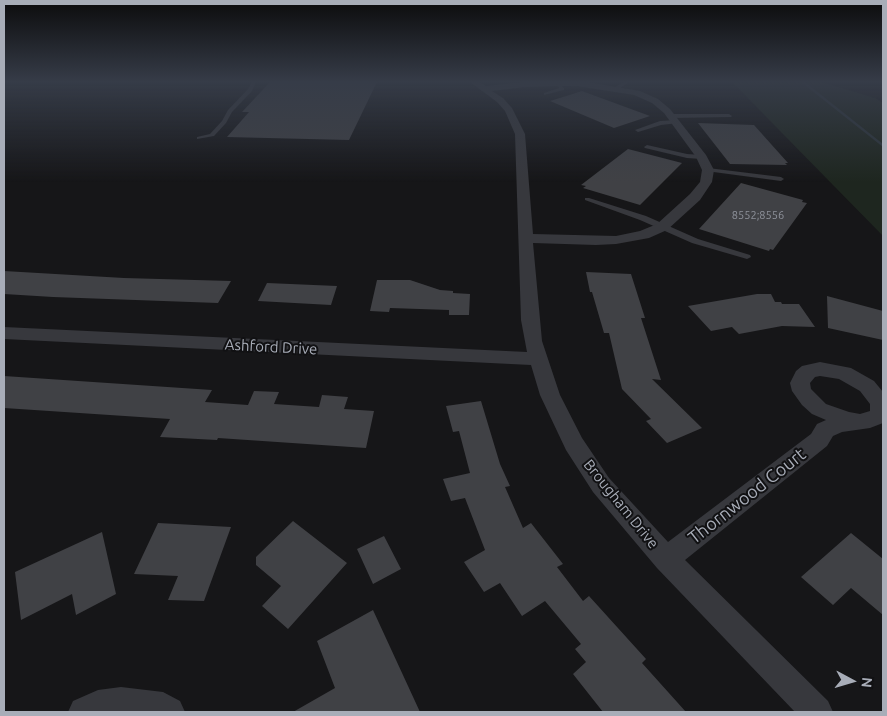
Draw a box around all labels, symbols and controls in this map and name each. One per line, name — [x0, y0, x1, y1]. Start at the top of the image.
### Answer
house number: 8552;8556 — [732, 208, 784, 222]
street label: Ashford Drive — [224, 336, 318, 358]
street label: Thornwood Court — [684, 443, 810, 549]
street label: Brougham Drive — [580, 456, 662, 552]
north arrow — [827, 656, 877, 706]
text: N — [858, 677, 875, 689]

